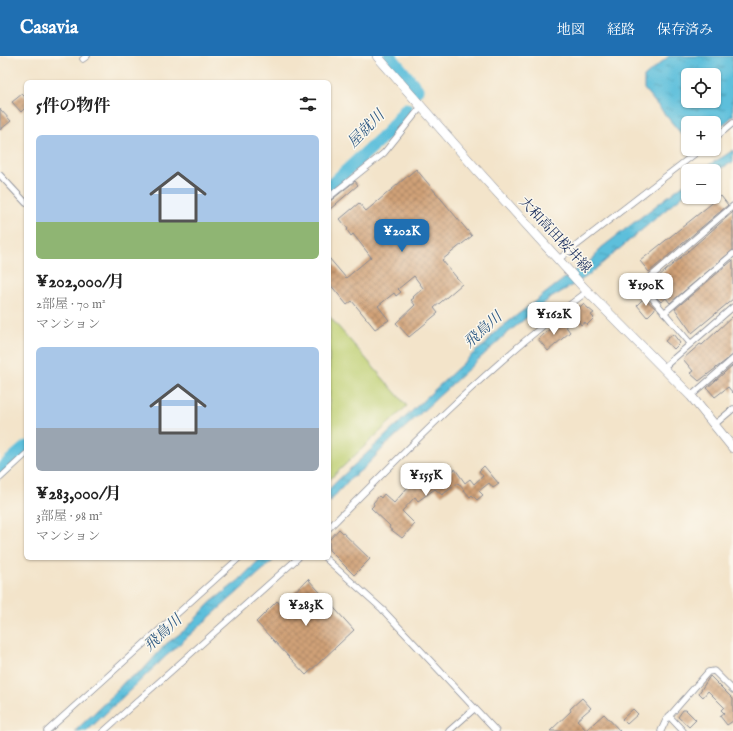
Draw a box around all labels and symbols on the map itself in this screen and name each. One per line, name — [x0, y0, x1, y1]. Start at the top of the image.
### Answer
water label: 屋就川 — [344, 105, 390, 152]
street label: 大和高田桜井線 — [515, 193, 595, 277]
pin: ¥202K — [374, 219, 430, 253]
pin: ¥190K — [618, 273, 674, 307]
pin: ¥162K — [526, 302, 582, 336]
water label: 飛鳥川 — [460, 307, 508, 352]
pin: ¥155K — [398, 463, 454, 497]
pin: ¥283K — [278, 593, 334, 627]
water label: 飛鳥川 — [140, 609, 187, 655]

